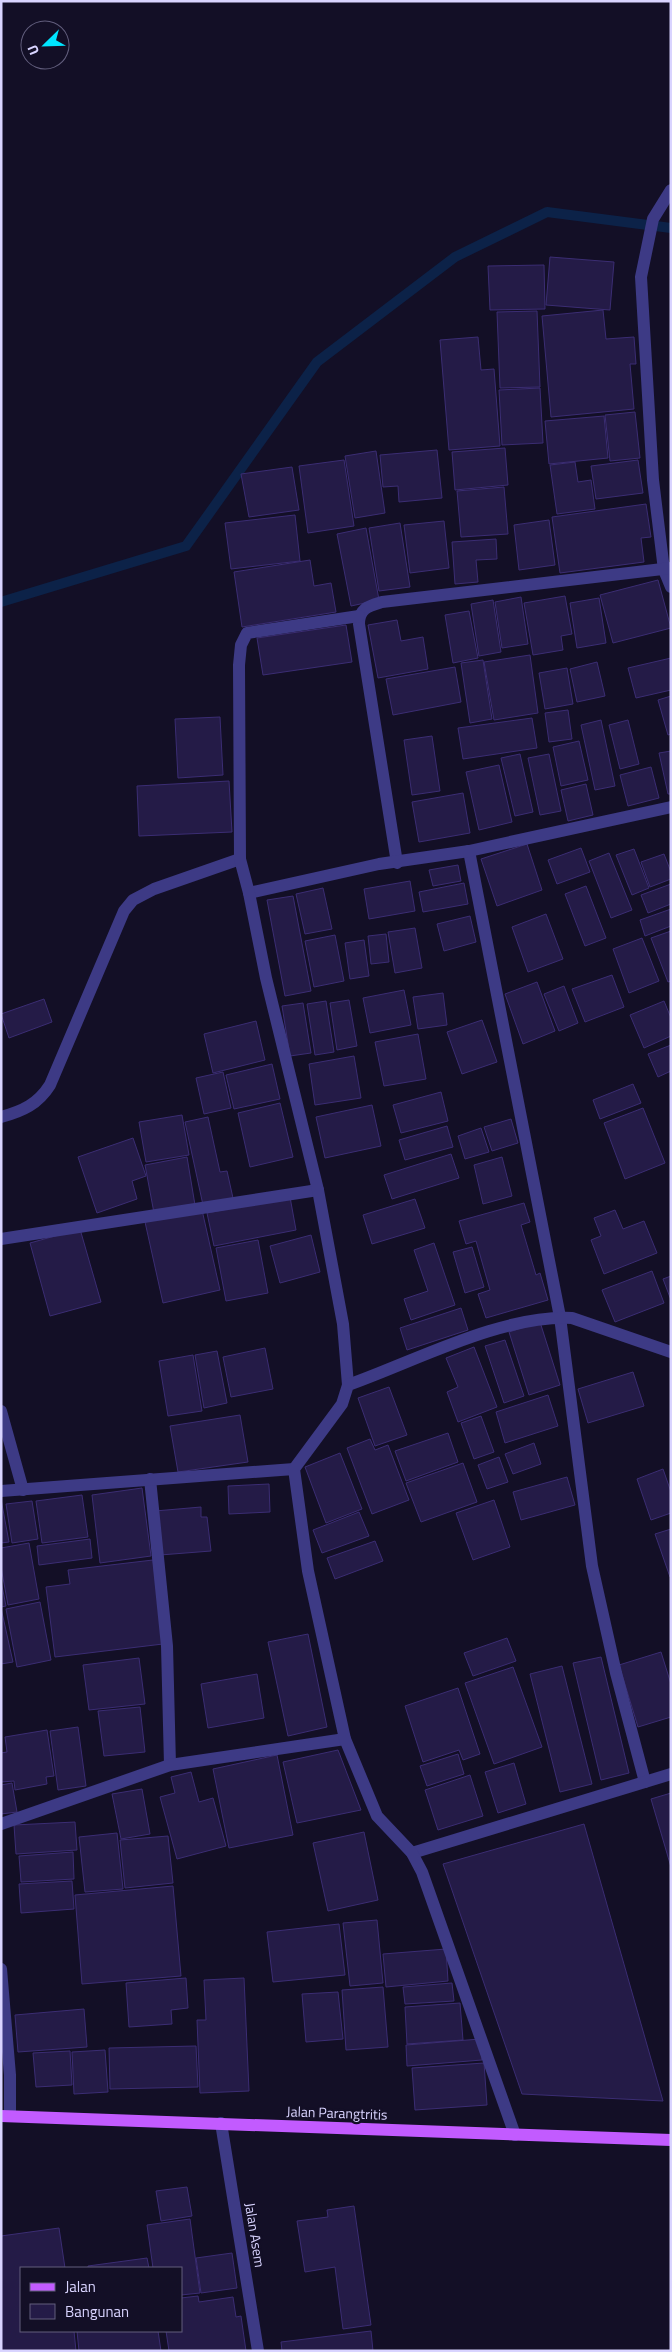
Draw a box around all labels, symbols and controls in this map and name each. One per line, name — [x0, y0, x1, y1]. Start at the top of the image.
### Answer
north arrow — [20, 20, 70, 70]
text: U — [21, 42, 44, 59]
street label: Jalan Parangtritis — [286, 2100, 388, 2125]
street label: Jalan Asem — [240, 2201, 271, 2269]
legend — [20, 2267, 182, 2332]
text: Jalan — [65, 2275, 96, 2298]
text: Bangunan — [65, 2300, 129, 2323]

